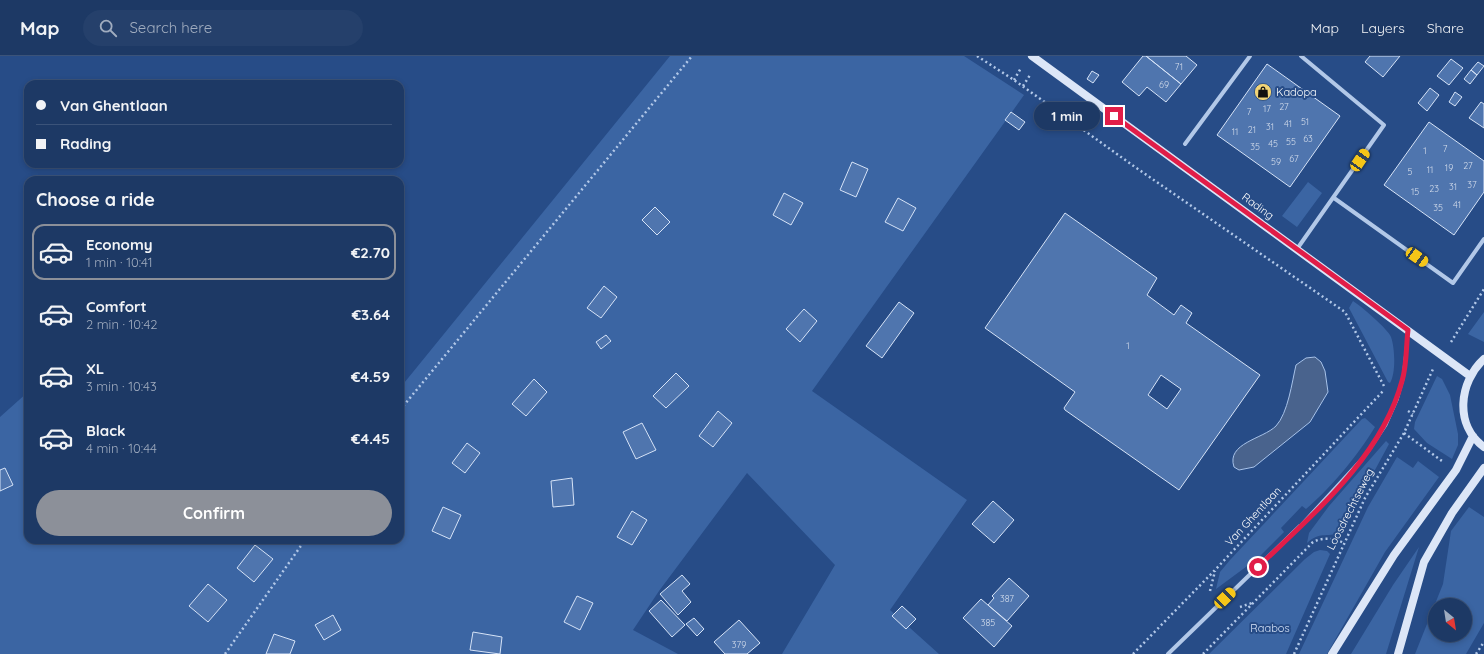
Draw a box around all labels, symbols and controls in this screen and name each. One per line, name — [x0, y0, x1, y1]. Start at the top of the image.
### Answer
search box — [83, 10, 363, 46]
text: Map — [20, 16, 59, 40]
icon: search — [97, 17, 119, 39]
text: Search here — [129, 18, 212, 37]
text: Map — [1310, 19, 1339, 37]
text: Layers — [1361, 19, 1405, 37]
text: Share — [1427, 19, 1464, 37]
house number: 71 — [1175, 61, 1183, 72]
house number: 69 — [1159, 79, 1169, 90]
shop icon: Kadopa — [1253, 82, 1273, 102]
place label: Kadopa — [1276, 85, 1317, 99]
text: Van Ghentlaan — [60, 96, 168, 115]
house number: 27 — [1279, 101, 1289, 112]
callout: 1 min — [1034, 102, 1100, 130]
house number: 17 — [1263, 103, 1271, 114]
house number: 7 — [1247, 106, 1252, 117]
route end — [1105, 107, 1123, 125]
text: 1 min — [1051, 108, 1083, 124]
house number: 51 — [1301, 116, 1309, 127]
house number: 41 — [1284, 118, 1292, 129]
house number: 31 — [1266, 121, 1274, 132]
house number: 21 — [1248, 124, 1256, 135]
house number: 11 — [1232, 126, 1238, 137]
house number: 63 — [1303, 133, 1313, 144]
text: Rading — [60, 134, 111, 153]
house number: 55 — [1286, 136, 1296, 147]
house number: 45 — [1268, 138, 1278, 149]
house number: 35 — [1250, 141, 1260, 152]
house number: 7 — [1443, 143, 1448, 154]
house number: 1 — [1423, 145, 1427, 156]
car — [1348, 147, 1372, 173]
house number: 67 — [1289, 153, 1299, 164]
house number: 59 — [1271, 156, 1281, 167]
house number: 27 — [1463, 160, 1473, 171]
house number: 19 — [1445, 162, 1453, 173]
house number: 11 — [1427, 164, 1433, 175]
house number: 5 — [1408, 166, 1413, 177]
house number: 37 — [1467, 179, 1477, 190]
house number: 31 — [1449, 181, 1457, 192]
house number: 23 — [1429, 183, 1439, 194]
house number: 15 — [1411, 186, 1419, 197]
text: Choose a ride — [36, 188, 155, 211]
street label: Rading — [1239, 190, 1277, 222]
house number: 41 — [1453, 199, 1461, 210]
house number: 35 — [1433, 202, 1443, 213]
icon: car — [38, 234, 74, 270]
text: Economy — [86, 235, 153, 254]
text: €2.70 — [351, 243, 390, 262]
car — [1404, 245, 1430, 269]
text: 1 min · 10:41 — [86, 254, 153, 270]
icon: car — [38, 296, 74, 332]
text: Comfort — [86, 297, 147, 316]
text: €3.64 — [352, 305, 390, 324]
text: 2 min · 10:42 — [86, 316, 158, 332]
house number: 1 — [1126, 340, 1130, 351]
icon: car — [38, 358, 74, 394]
text: XL — [86, 359, 104, 378]
text: €4.59 — [351, 367, 390, 386]
text: 3 min · 10:43 — [86, 378, 157, 394]
icon: car — [38, 420, 74, 456]
text: Black — [86, 421, 126, 440]
text: €4.45 — [351, 429, 390, 448]
text: 4 min · 10:44 — [86, 440, 157, 456]
street label: Loosdrechtseweg — [1323, 466, 1377, 552]
street label: Van Ghentlaan — [1222, 484, 1284, 548]
button: Confirm — [36, 490, 392, 536]
route start — [1249, 558, 1267, 576]
car — [1212, 585, 1238, 611]
house number: 387 — [1000, 593, 1014, 604]
north arrow — [1428, 598, 1472, 642]
map controls — [1428, 598, 1472, 642]
house number: 385 — [981, 617, 995, 628]
park label: Raabos — [1250, 621, 1290, 635]
house number: 379 — [732, 639, 746, 650]

